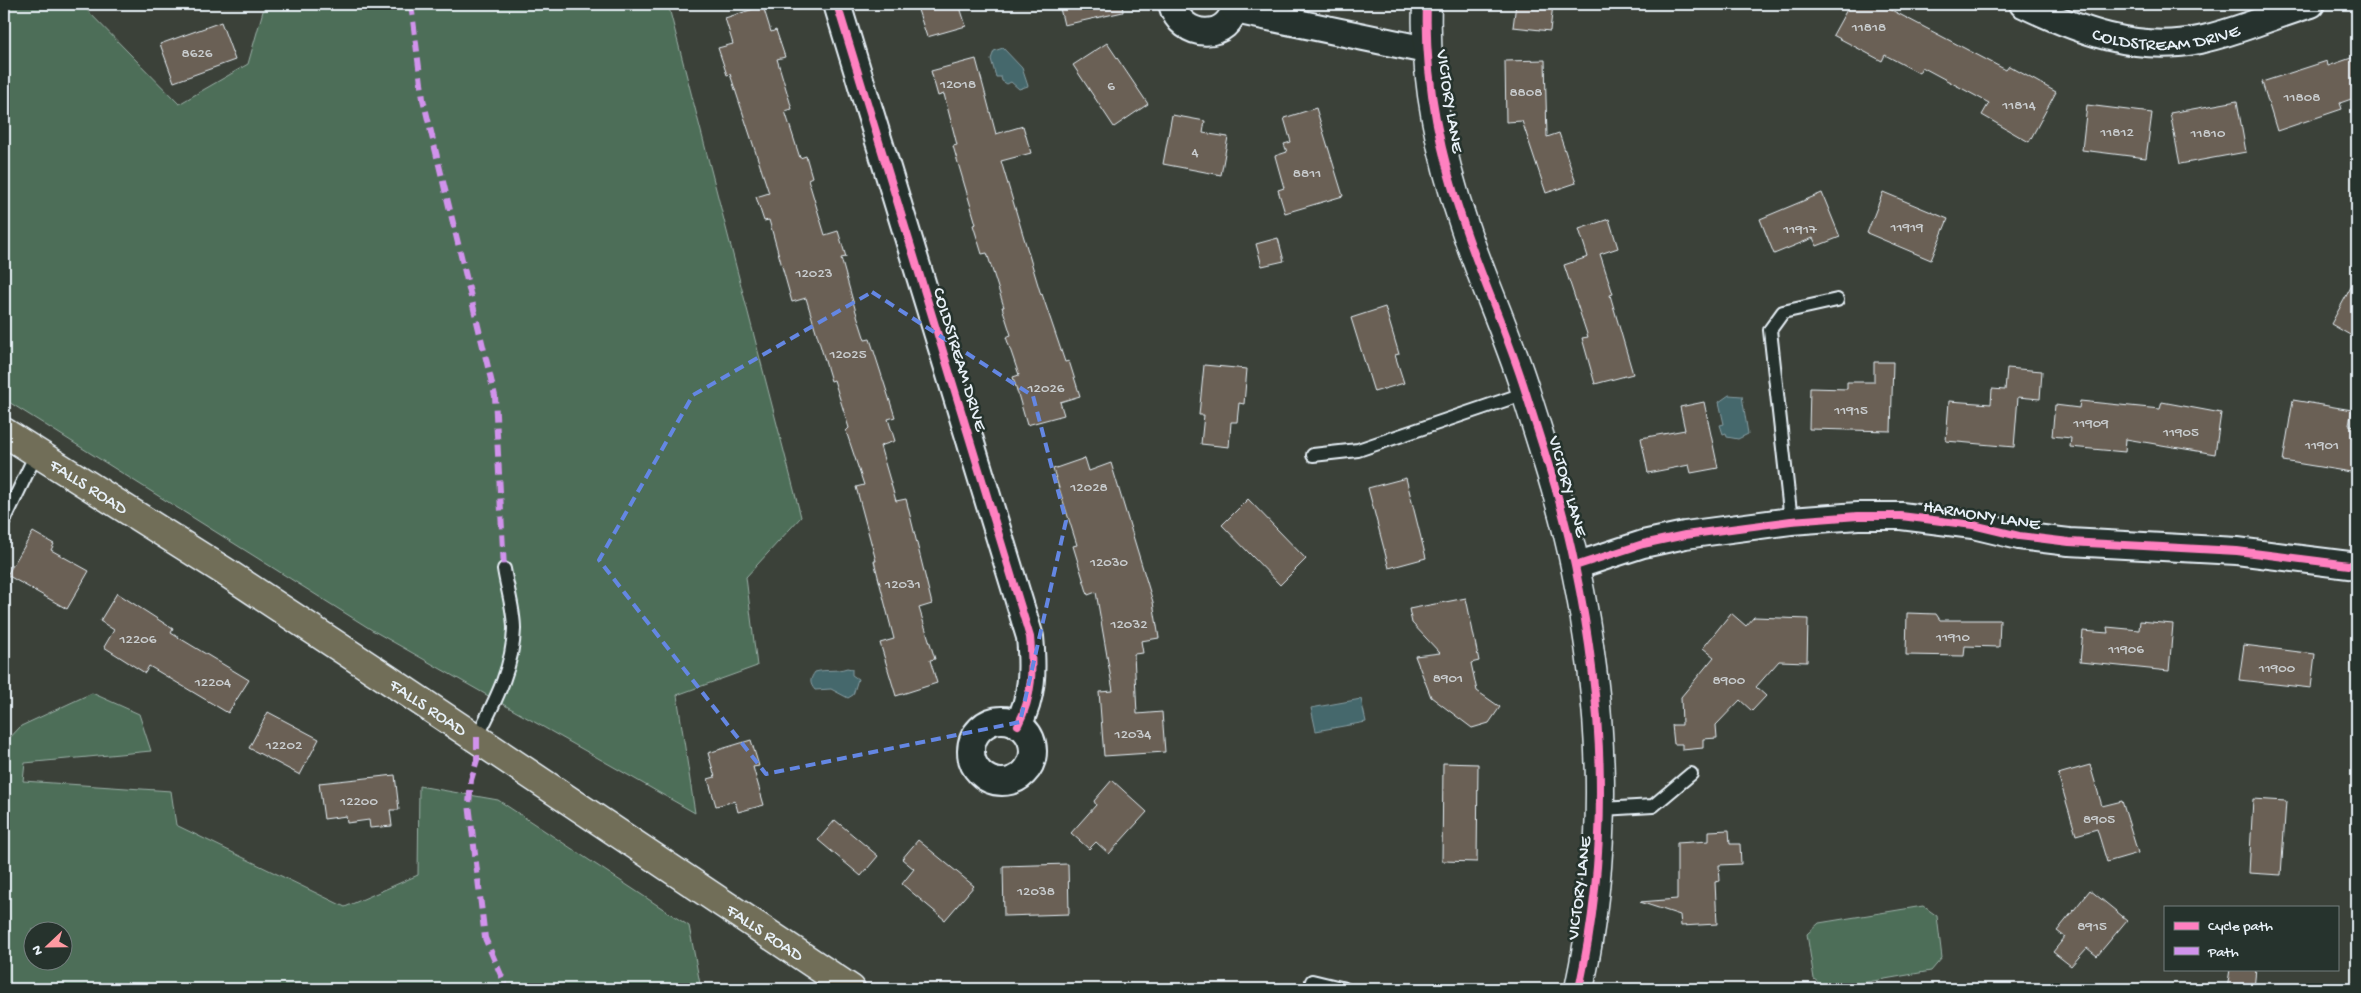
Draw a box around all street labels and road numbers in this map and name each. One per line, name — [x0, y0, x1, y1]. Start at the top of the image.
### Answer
street label: COLDSTREAM DRIVE — [2089, 21, 2244, 57]
street label: VICTORY LANE — [1430, 47, 1467, 155]
street label: COLDSTREAM DRIVE — [927, 285, 991, 435]
street label: VICTORY LANE — [1542, 433, 1591, 540]
street label: FALLS ROAD — [44, 455, 131, 521]
street label: HARMONY LANE — [1922, 497, 2042, 536]
street label: FALLS ROAD — [384, 675, 470, 742]
street label: VICTORY LANE — [1564, 835, 1597, 942]
street label: FALLS ROAD — [721, 900, 807, 967]

